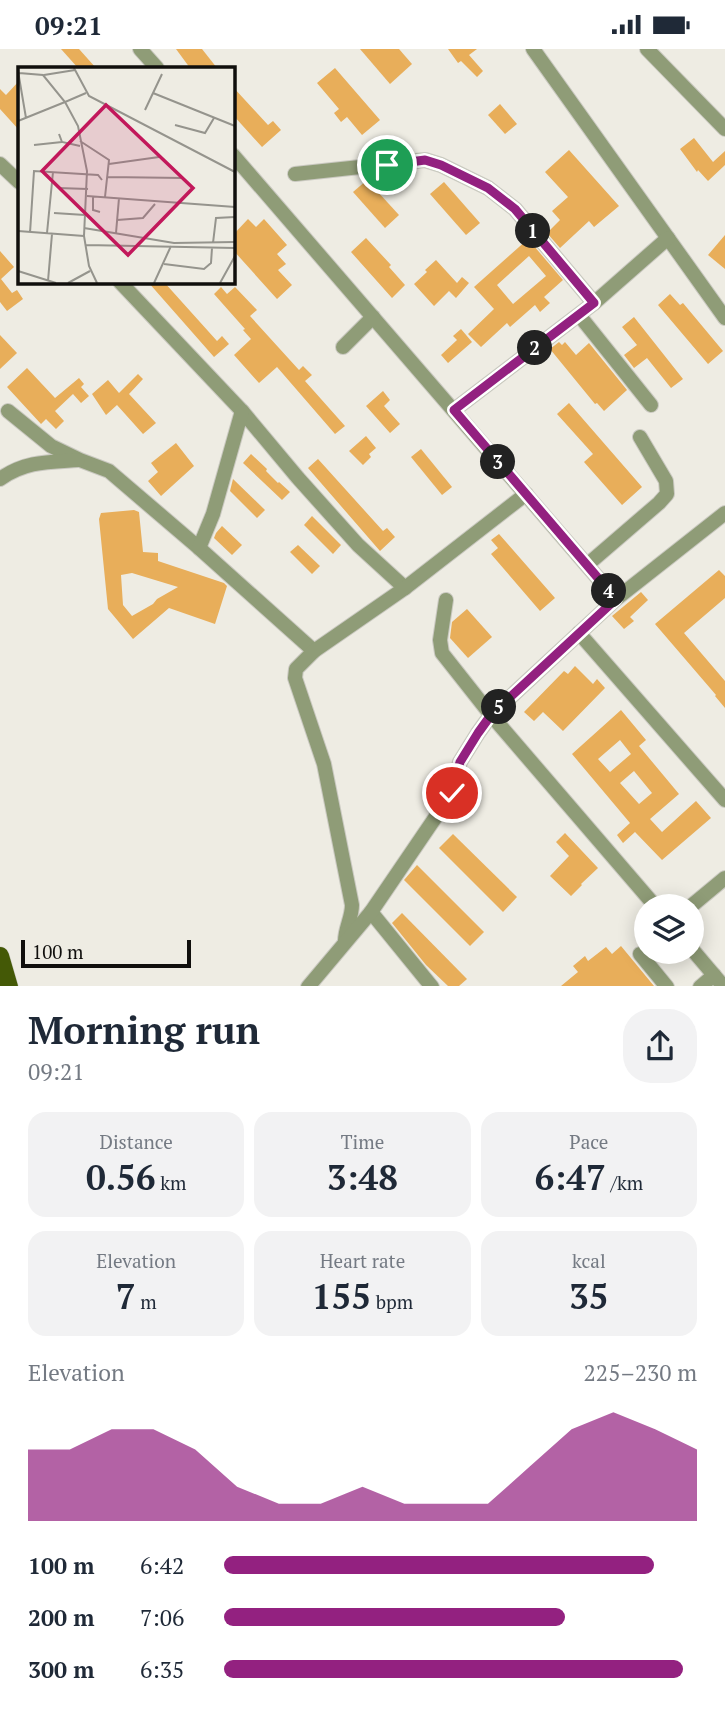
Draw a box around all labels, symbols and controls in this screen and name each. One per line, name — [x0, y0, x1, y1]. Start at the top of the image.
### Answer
text: 09:21 — [35, 8, 103, 42]
inset map — [18, 67, 234, 283]
pin — [357, 135, 417, 195]
icon: arrive — [368, 146, 406, 184]
pin: 1 — [516, 213, 550, 249]
text: 1 — [527, 218, 538, 243]
pin: 2 — [518, 331, 552, 365]
text: 2 — [529, 335, 540, 360]
pin: 3 — [480, 445, 516, 479]
text: 3 — [492, 449, 503, 474]
pin: 4 — [592, 573, 626, 609]
text: 4 — [603, 578, 614, 603]
pin: 5 — [482, 689, 516, 725]
text: 5 — [493, 694, 504, 719]
pin — [422, 763, 482, 823]
icon: check — [433, 774, 471, 812]
map controls — [634, 894, 704, 964]
button: layers — [634, 894, 704, 964]
scale bar — [21, 937, 191, 969]
text: 100 m — [32, 939, 83, 964]
text: Morning run — [28, 1005, 260, 1055]
button: share — [623, 1009, 697, 1083]
text: 09:21 — [28, 1056, 85, 1087]
text: Distance — [99, 1129, 173, 1154]
text: Time — [341, 1129, 384, 1154]
text: Pace — [569, 1129, 608, 1154]
text: 0.56 — [86, 1154, 156, 1200]
text: 3:48 — [327, 1154, 398, 1200]
text: 6:47 — [534, 1154, 606, 1200]
text: km — [156, 1170, 186, 1195]
text: /km — [606, 1170, 643, 1195]
text: Elevation — [96, 1248, 176, 1273]
text: Heart rate — [320, 1248, 405, 1273]
text: kcal — [572, 1248, 606, 1273]
text: 7 — [116, 1273, 136, 1319]
text: 155 — [312, 1273, 371, 1319]
text: 35 — [569, 1273, 609, 1319]
text: m — [136, 1289, 157, 1314]
text: bpm — [371, 1289, 413, 1314]
text: Elevation — [28, 1357, 125, 1388]
text: 225–230 m — [584, 1357, 697, 1388]
text: 100 m — [28, 1550, 94, 1581]
text: 6:42 — [140, 1550, 184, 1581]
text: 200 m — [28, 1602, 94, 1633]
text: 7:06 — [140, 1602, 184, 1633]
text: 300 m — [28, 1654, 94, 1685]
text: 6:35 — [140, 1654, 184, 1685]

